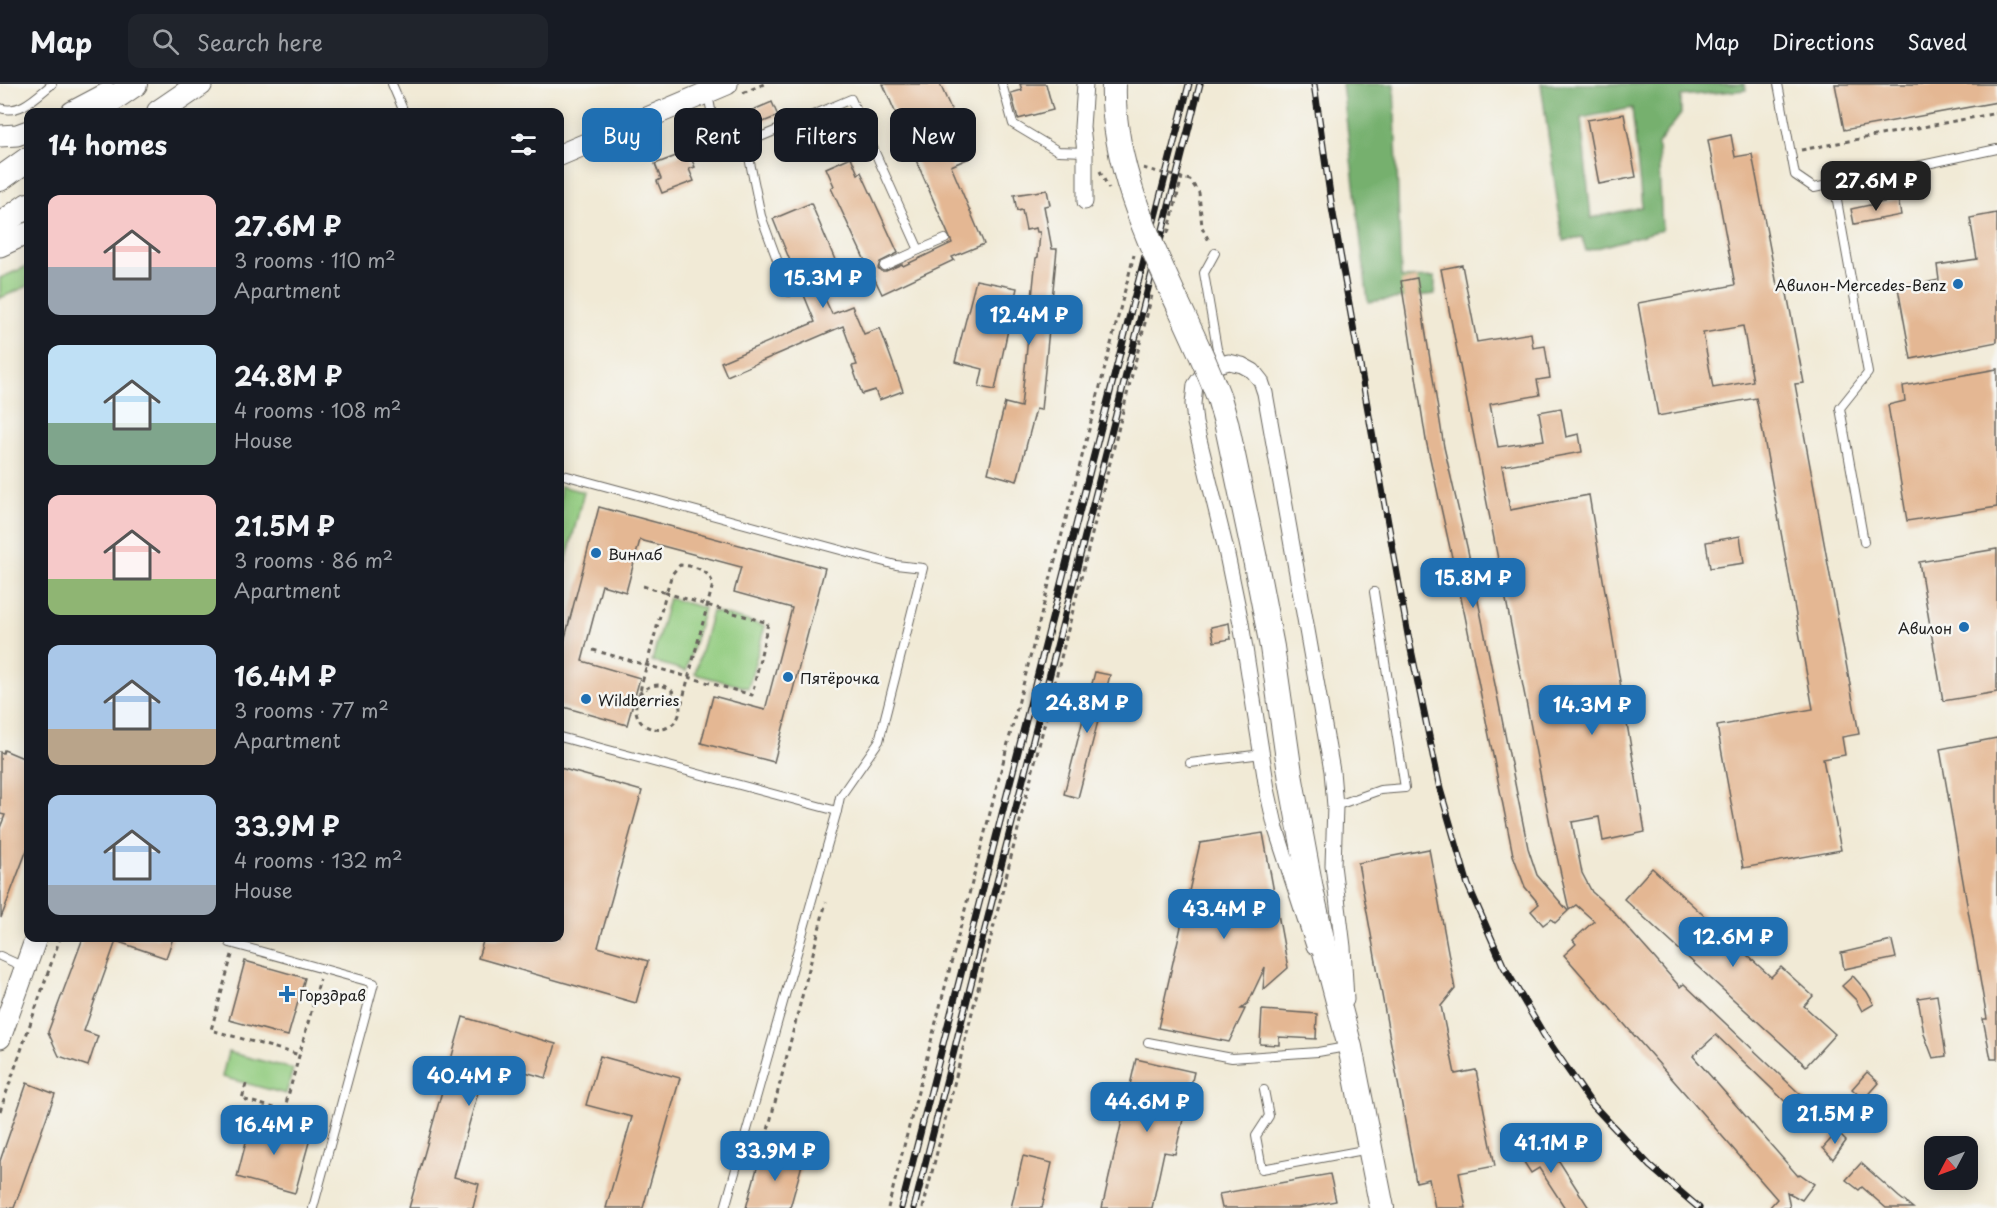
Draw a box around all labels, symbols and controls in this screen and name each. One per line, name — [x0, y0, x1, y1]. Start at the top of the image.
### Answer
search box — [128, 14, 548, 68]
text: Map — [30, 20, 92, 63]
icon: search — [149, 25, 182, 58]
text: Search here — [197, 25, 323, 58]
text: Map — [1694, 25, 1739, 57]
text: Directions — [1772, 25, 1874, 57]
text: Saved — [1907, 25, 1967, 57]
chip: Buy — [582, 108, 662, 162]
chip: Rent — [674, 108, 762, 162]
chip: Filters — [774, 108, 878, 162]
chip: New — [890, 108, 976, 162]
text: 14 homes — [48, 125, 167, 164]
icon: filters — [507, 128, 540, 161]
pin: 27.6M ₽ — [1821, 161, 1931, 212]
text: 27.6M ₽ — [1835, 165, 1917, 195]
text: 27.6M ₽ — [234, 206, 341, 245]
icon: home — [96, 219, 168, 291]
text: 3 rooms · 110 m² — [234, 245, 396, 275]
pin: 15.3M ₽ — [768, 258, 878, 309]
text: 15.3M ₽ — [784, 262, 862, 292]
place label: Авилон-Mercedes-Benz — [1775, 273, 1946, 296]
text: Apartment — [234, 275, 341, 305]
marker: Авилон-Mercedes-Benz — [1951, 277, 1965, 291]
pin: 12.4M ₽ — [974, 295, 1084, 346]
text: 12.4M ₽ — [990, 299, 1068, 329]
text: 24.8M ₽ — [234, 356, 342, 395]
icon: home — [96, 369, 168, 441]
text: 4 rooms · 108 m² — [234, 395, 401, 425]
text: House — [234, 425, 293, 455]
text: 21.5M ₽ — [234, 506, 335, 545]
icon: home — [96, 519, 168, 591]
place label: Винлаб — [608, 542, 662, 565]
text: 3 rooms · 86 m² — [234, 545, 393, 575]
marker: Винлаб — [589, 546, 603, 560]
pin: 15.8M ₽ — [1418, 558, 1528, 609]
text: 15.8M ₽ — [1434, 562, 1512, 592]
text: Apartment — [234, 575, 341, 605]
place label: Авилон — [1898, 616, 1952, 639]
marker: Авилон — [1957, 620, 1971, 634]
text: 16.4M ₽ — [234, 656, 336, 695]
place label: Пятёрочка — [800, 666, 880, 689]
icon: home — [96, 669, 168, 741]
marker: Пятёрочка — [781, 670, 795, 684]
pin: 24.8M ₽ — [1032, 683, 1142, 734]
pin: 14.3M ₽ — [1537, 685, 1647, 736]
text: 24.8M ₽ — [1045, 687, 1129, 717]
place label: Wildberries — [598, 688, 680, 711]
text: 14.3M ₽ — [1553, 689, 1631, 719]
marker: Wildberries — [579, 692, 593, 706]
text: 3 rooms · 77 m² — [234, 695, 389, 725]
text: Apartment — [234, 725, 341, 755]
text: 33.9M ₽ — [234, 806, 340, 845]
icon: home — [96, 819, 168, 891]
text: 4 rooms · 132 m² — [234, 845, 403, 875]
text: House — [234, 875, 293, 905]
pin: 43.4M ₽ — [1169, 889, 1279, 940]
text: 43.4M ₽ — [1182, 893, 1266, 923]
pin: 12.6M ₽ — [1678, 917, 1788, 968]
text: 12.6M ₽ — [1693, 921, 1773, 951]
place label: Горздрав — [299, 983, 366, 1006]
marker: Горздрав — [280, 987, 294, 1001]
pin: 40.4M ₽ — [414, 1056, 524, 1107]
text: 40.4M ₽ — [427, 1060, 511, 1090]
pin: 44.6M ₽ — [1092, 1082, 1202, 1133]
text: 44.6M ₽ — [1105, 1086, 1189, 1116]
pin: 21.5M ₽ — [1780, 1094, 1890, 1145]
text: 21.5M ₽ — [1796, 1098, 1874, 1128]
pin: 16.4M ₽ — [219, 1105, 329, 1156]
text: 16.4M ₽ — [235, 1109, 313, 1139]
pin: 41.1M ₽ — [1496, 1123, 1606, 1174]
text: 41.1M ₽ — [1514, 1127, 1588, 1157]
pin: 33.9M ₽ — [720, 1131, 830, 1182]
text: 33.9M ₽ — [734, 1135, 816, 1165]
north arrow — [1924, 1136, 1978, 1190]
map controls — [1924, 1136, 1978, 1190]

